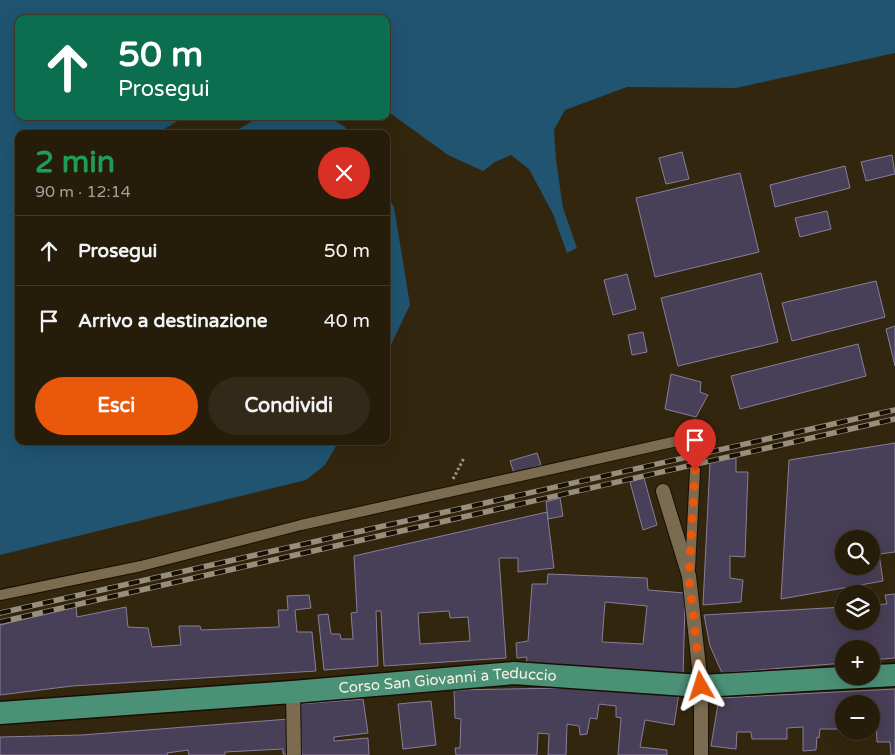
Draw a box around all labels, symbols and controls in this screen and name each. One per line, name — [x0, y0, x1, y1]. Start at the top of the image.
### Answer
text: 50 m — [118, 34, 203, 76]
icon: ahead — [35, 35, 100, 100]
text: Prosegui — [118, 76, 210, 102]
text: 2 min — [35, 144, 115, 181]
button: close — [318, 147, 370, 199]
text: 90 m · 12:14 — [35, 182, 131, 202]
icon: ahead — [35, 237, 63, 265]
text: Prosegui — [78, 240, 157, 262]
text: 50 m — [324, 240, 370, 262]
icon: arrive — [35, 307, 63, 335]
text: Arrivo a destinazione — [78, 310, 268, 332]
text: 40 m — [324, 310, 370, 332]
button: Esci — [35, 377, 198, 435]
button: Condividi — [208, 377, 370, 435]
pin — [674, 419, 716, 470]
icon: arrive — [681, 426, 709, 454]
map controls — [835, 530, 880, 740]
button: search — [835, 530, 880, 575]
button: layers — [835, 585, 880, 630]
button: + — [835, 640, 880, 685]
position arrow — [674, 659, 726, 711]
street label: Corso San Giovanni a Teduccio — [338, 664, 557, 697]
button: − — [835, 695, 880, 740]

